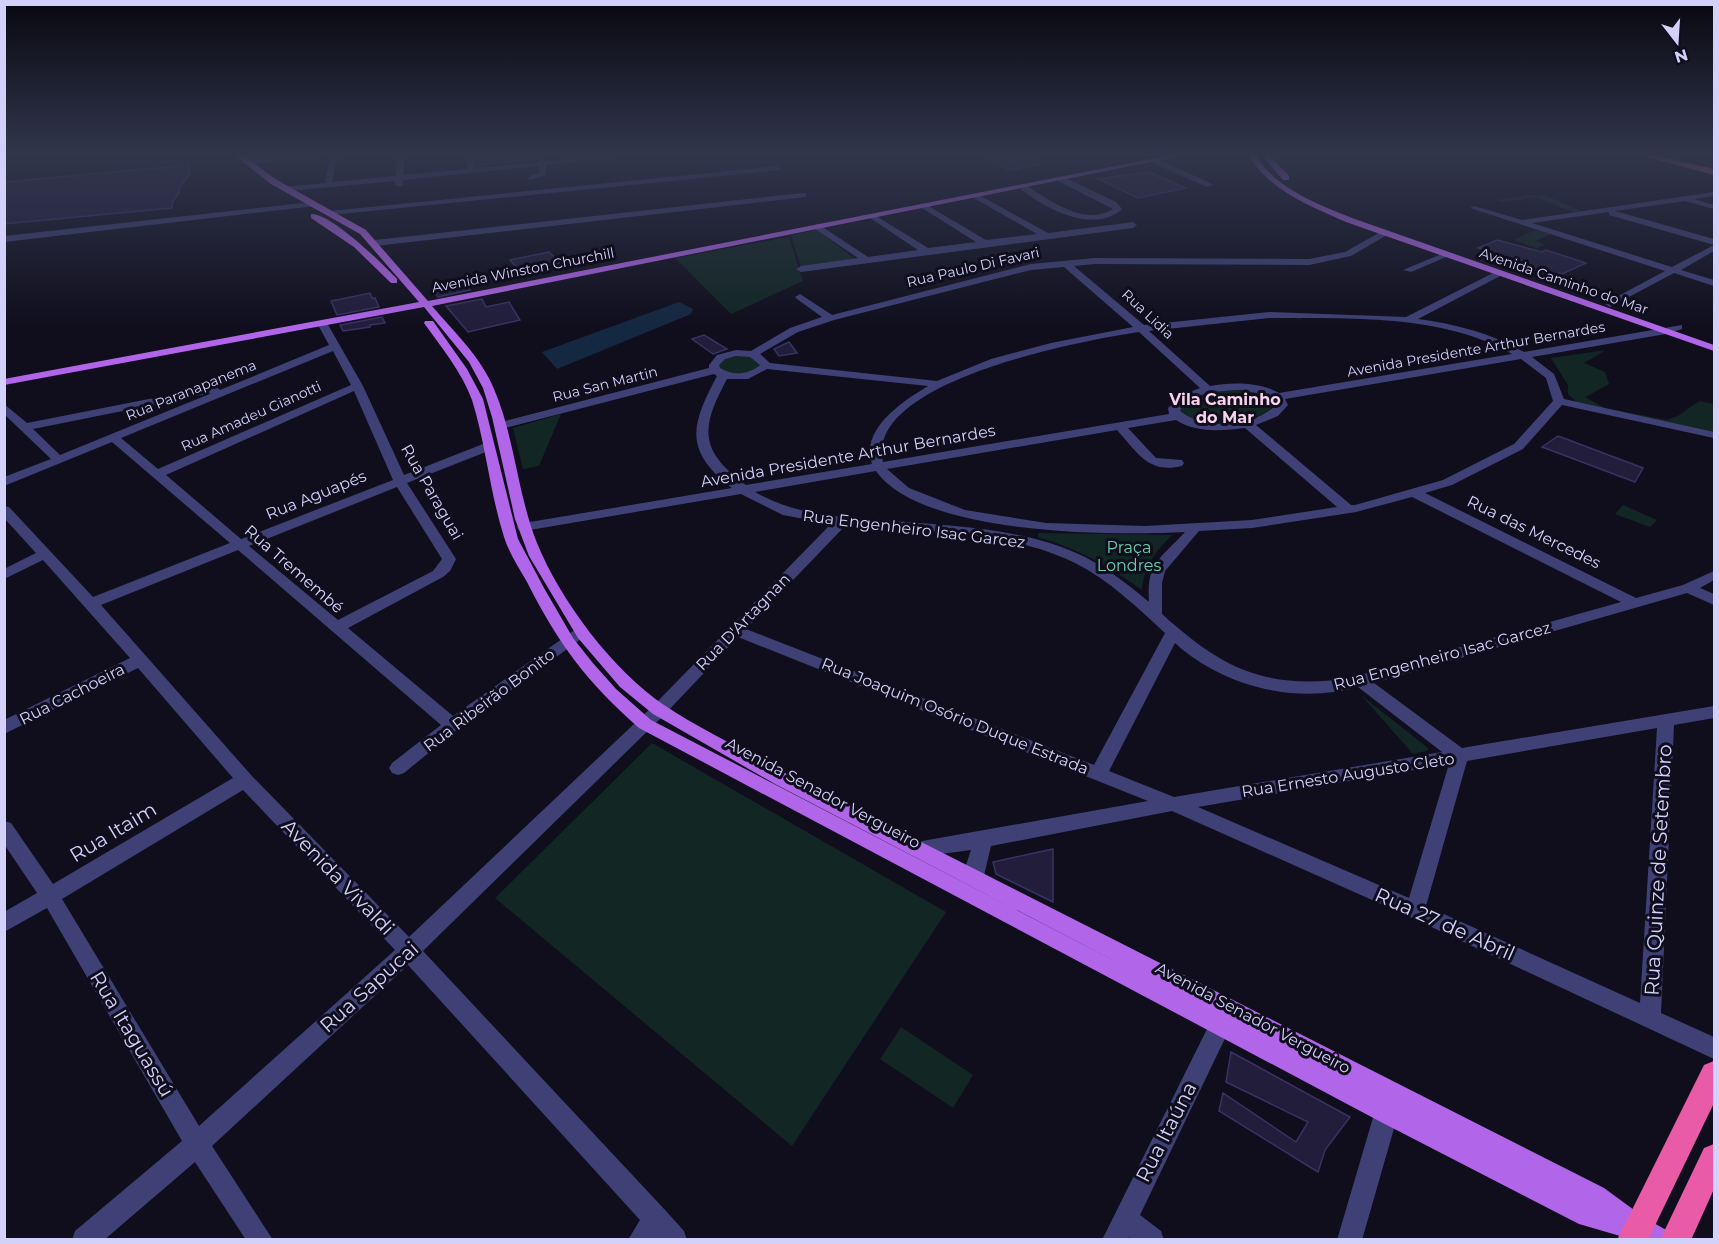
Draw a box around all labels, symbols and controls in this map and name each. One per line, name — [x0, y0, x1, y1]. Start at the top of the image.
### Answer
north arrow — [1647, 12, 1707, 72]
text: N — [1672, 45, 1690, 67]
street label: Avenida Winston Churchill — [430, 243, 616, 297]
street label: Rua Paulo Di Favari — [905, 243, 1041, 291]
street label: Avenida Caminho do Mar — [1477, 244, 1651, 319]
street label: Rua Lidia — [1118, 285, 1178, 343]
street label: Avenida Presidente Arthur Bernardes — [1346, 317, 1606, 381]
street label: Rua Paranapanema — [123, 356, 259, 424]
street label: Rua San Martin — [551, 362, 659, 406]
street label: Rua Amadeu Gianotti — [178, 377, 324, 455]
district label: Vila Caminho do Mar — [1168, 390, 1281, 427]
street label: Avenida Presidente Arthur Bernardes — [699, 421, 997, 491]
street label: Rua Paraguai — [397, 441, 467, 543]
street label: Rua Aguapés — [263, 466, 369, 524]
street label: Rua das Mercedes — [1464, 491, 1604, 573]
street label: Rua Engenheiro Isac Garcez — [802, 506, 1026, 552]
street label: Rua Tremembé — [241, 521, 347, 617]
park label: Praça Londres — [1097, 538, 1162, 575]
street label: Rua D'Artagnan — [692, 570, 794, 674]
street label: Rua Engenheiro Isac Garcez — [1331, 618, 1553, 694]
street label: Rua Ribeirão Bonito — [420, 644, 558, 756]
street label: Rua Joaquim Osório Duque Estrada — [819, 654, 1091, 778]
street label: Rua Cachoeira — [16, 659, 128, 729]
street label: Avenida Senador Vergueiro — [722, 733, 924, 853]
street label: Rua Quinze de Setembro — [1639, 744, 1677, 996]
street label: Rua Ernesto Augusto Cleto — [1240, 749, 1456, 801]
street label: Rua Itaim — [65, 797, 161, 867]
street label: Avenida Vivaldi — [277, 814, 399, 940]
street label: Rua 27 de Abril — [1371, 882, 1519, 966]
street label: Rua Sapucai — [315, 936, 423, 1038]
street label: Avenida Senador Vergueiro — [1152, 958, 1354, 1078]
street label: Rua Itaguassú — [85, 967, 179, 1101]
street label: Rua Itaúna — [1131, 1078, 1201, 1186]

